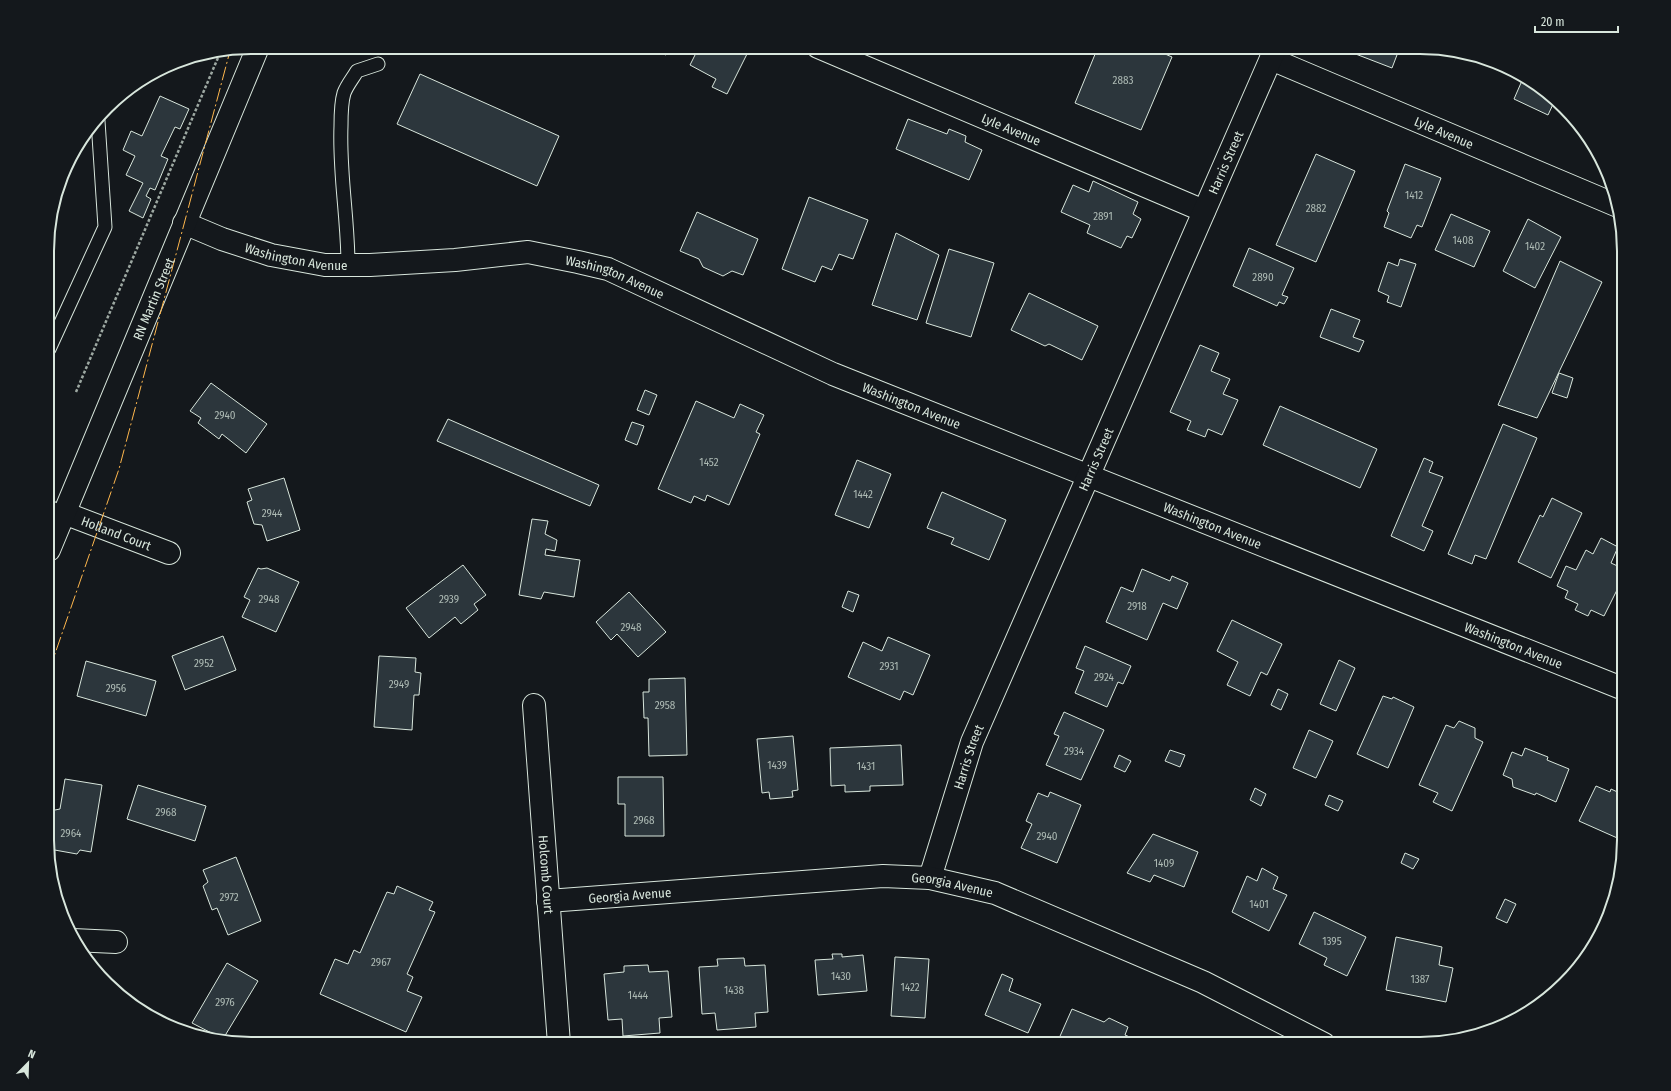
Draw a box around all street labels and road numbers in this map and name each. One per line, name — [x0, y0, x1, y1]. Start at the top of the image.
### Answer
street label: Lyle Avenue — [979, 110, 1043, 148]
street label: Lyle Avenue — [1412, 113, 1476, 151]
street label: Harris Street — [1205, 128, 1246, 196]
street label: Washington Avenue — [243, 240, 347, 273]
street label: Washington Avenue — [564, 252, 667, 302]
street label: RN Martin Street — [130, 255, 177, 342]
street label: Washington Avenue — [860, 379, 963, 432]
street label: Harris Street — [1075, 425, 1116, 493]
street label: Washington Avenue — [1161, 499, 1264, 551]
street label: Holland Court — [79, 513, 154, 553]
street label: Washington Avenue — [1462, 619, 1565, 671]
street label: Harris Street — [950, 722, 987, 791]
street label: Holcomb Court — [536, 835, 557, 915]
street label: Georgia Avenue — [911, 870, 995, 900]
street label: Georgia Avenue — [588, 884, 672, 905]

